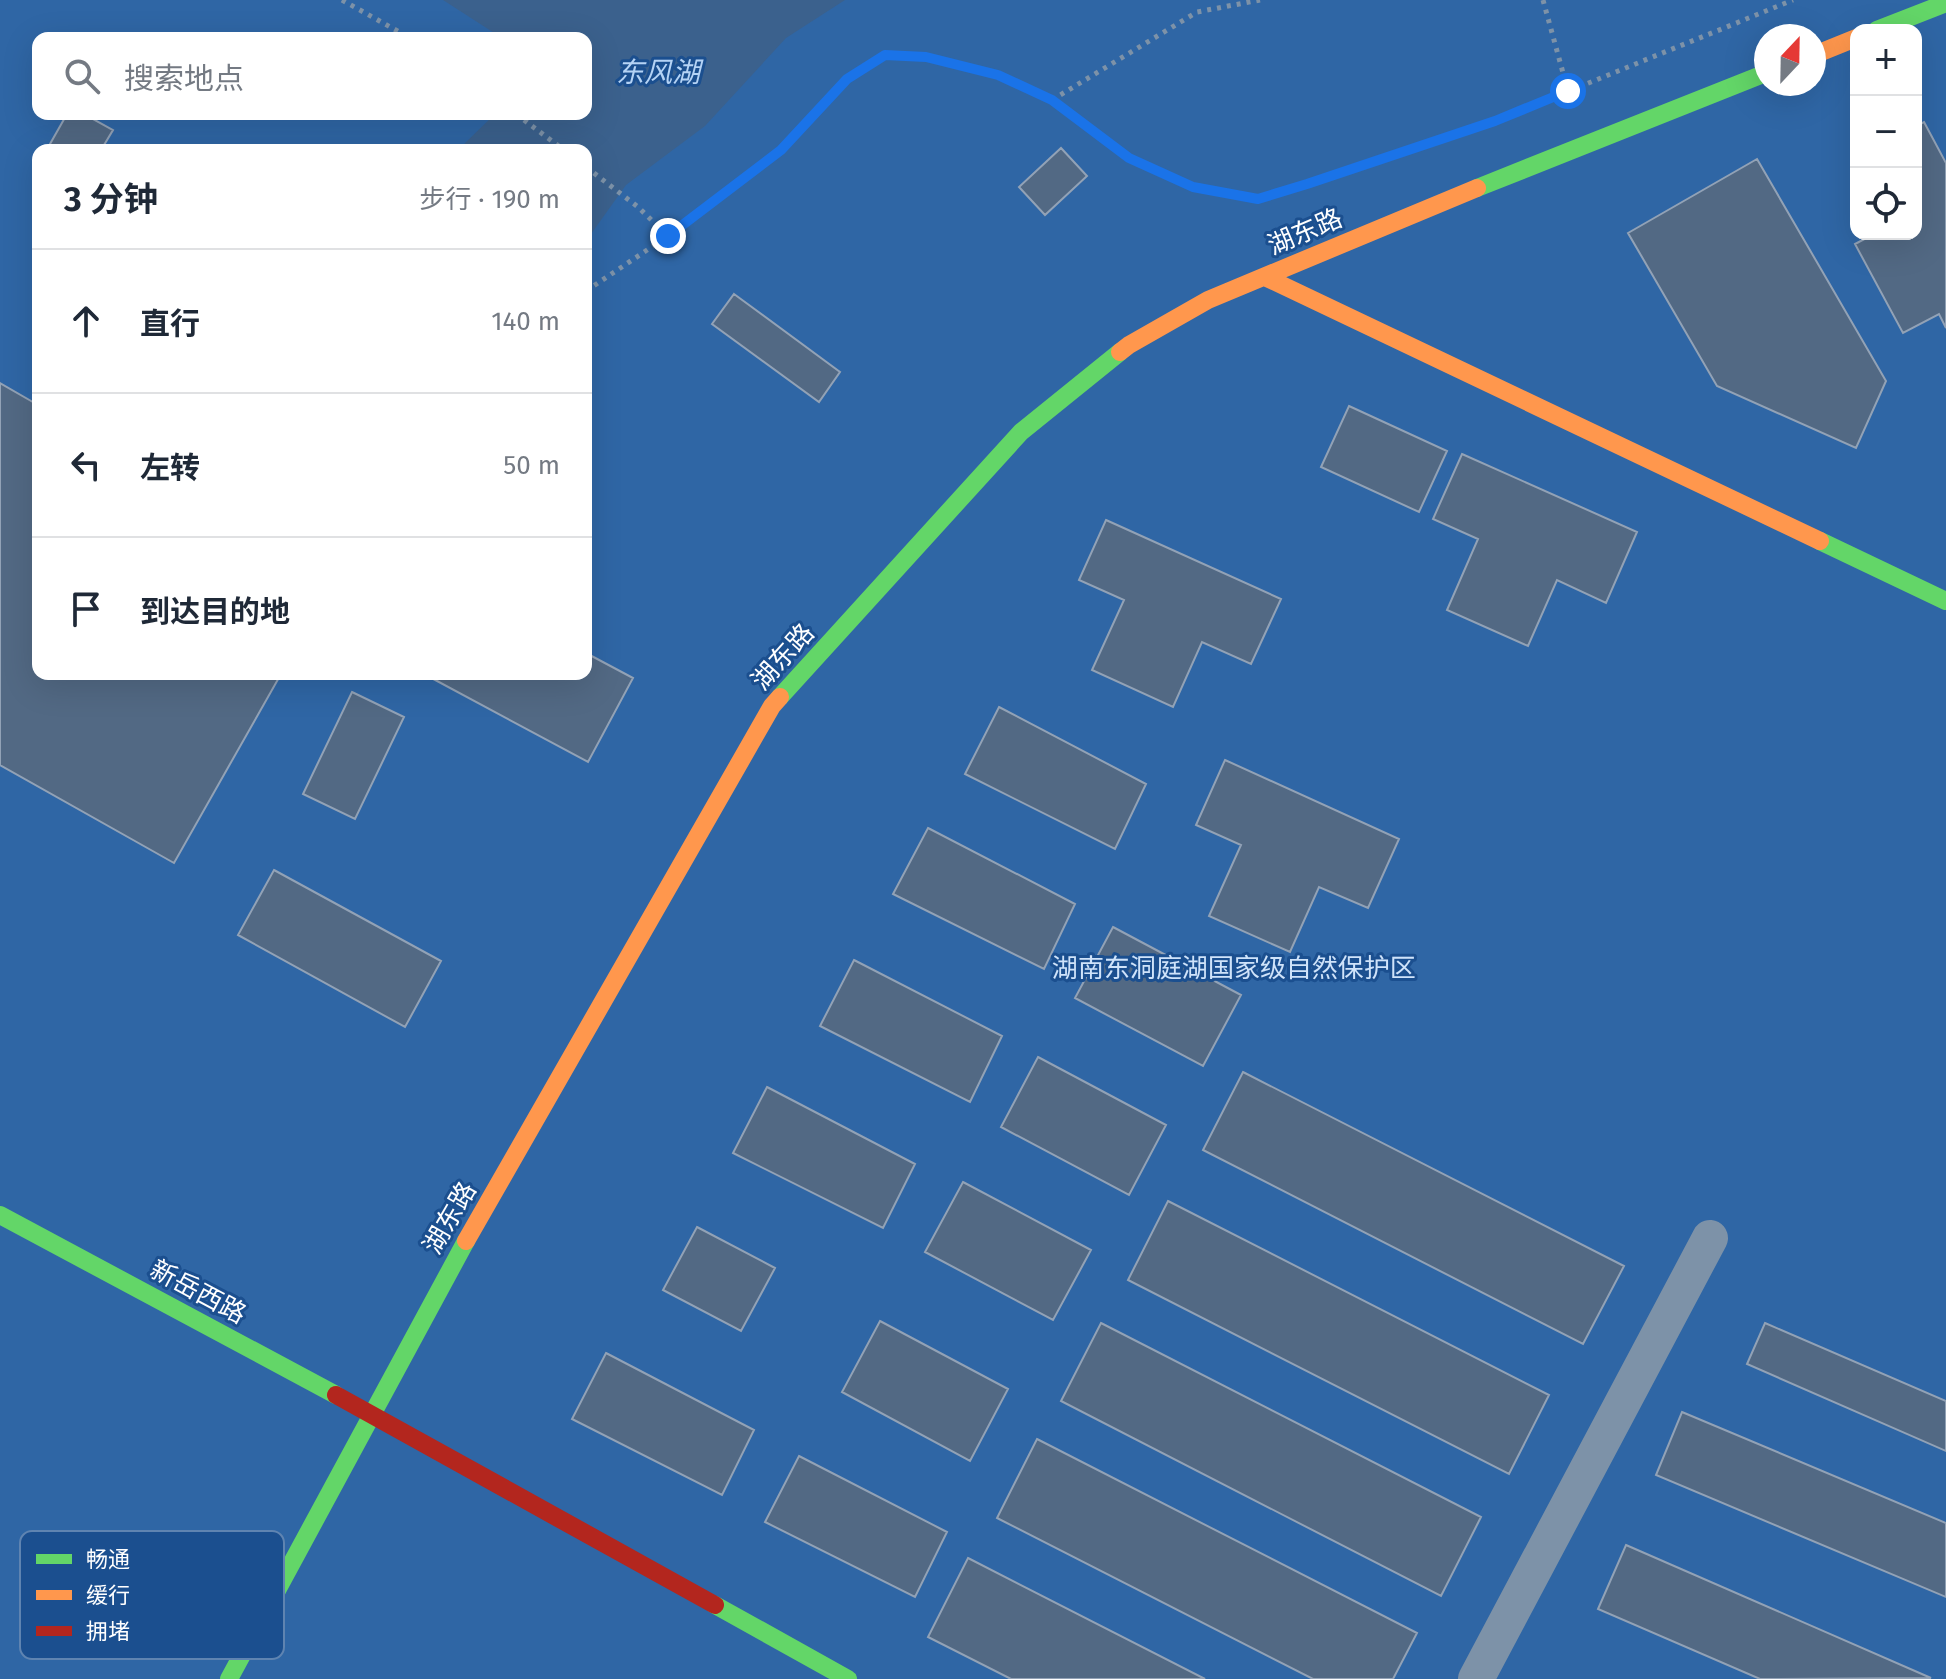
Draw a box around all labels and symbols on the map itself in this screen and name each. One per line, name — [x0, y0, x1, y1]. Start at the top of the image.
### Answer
north arrow — [1754, 24, 1826, 96]
water label: 东风湖 — [616, 56, 704, 89]
route start — [1550, 73, 1586, 109]
street label: 湖东路 — [1263, 202, 1347, 262]
route end — [650, 218, 686, 254]
street label: 湖东路 — [745, 618, 821, 696]
park label: 湖南东洞庭湖国家级自然保护区 — [1052, 953, 1416, 984]
street label: 湖东路 — [417, 1176, 483, 1260]
street label: 新岳西路 — [145, 1254, 251, 1330]
legend — [20, 1531, 284, 1659]
text: 畅通 — [86, 1546, 130, 1573]
text: 缓行 — [86, 1582, 130, 1609]
text: 拥堵 — [86, 1618, 130, 1645]

